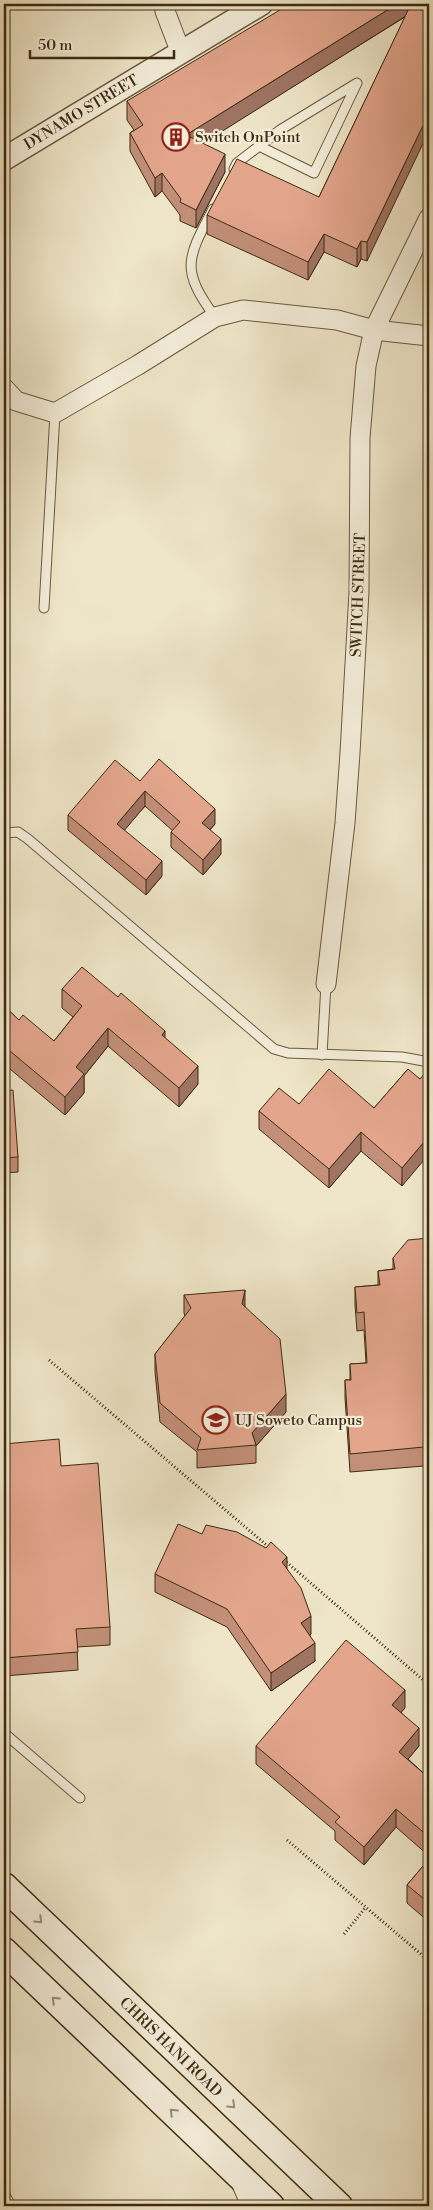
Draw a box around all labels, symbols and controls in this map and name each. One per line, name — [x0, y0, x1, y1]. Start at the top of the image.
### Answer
scale bar — [30, 28, 174, 60]
text: 50 m — [38, 36, 72, 55]
street label: DYNAMO STREET — [20, 70, 142, 154]
building icon: Switch OnPoint — [161, 122, 191, 152]
place label: Switch OnPoint — [195, 128, 301, 147]
street label: SWITCH STREET — [347, 532, 370, 657]
school or university icon: UJ Soweto Campus — [201, 1405, 231, 1435]
place label: UJ Soweto Campus — [235, 1411, 362, 1430]
one-way arrow — [33, 1914, 42, 1923]
street label: CHRIS HANI ROAD — [115, 1993, 226, 2101]
one-way arrow — [52, 1997, 61, 2006]
one-way arrow — [227, 2099, 236, 2108]
one-way arrow — [169, 2109, 178, 2118]

